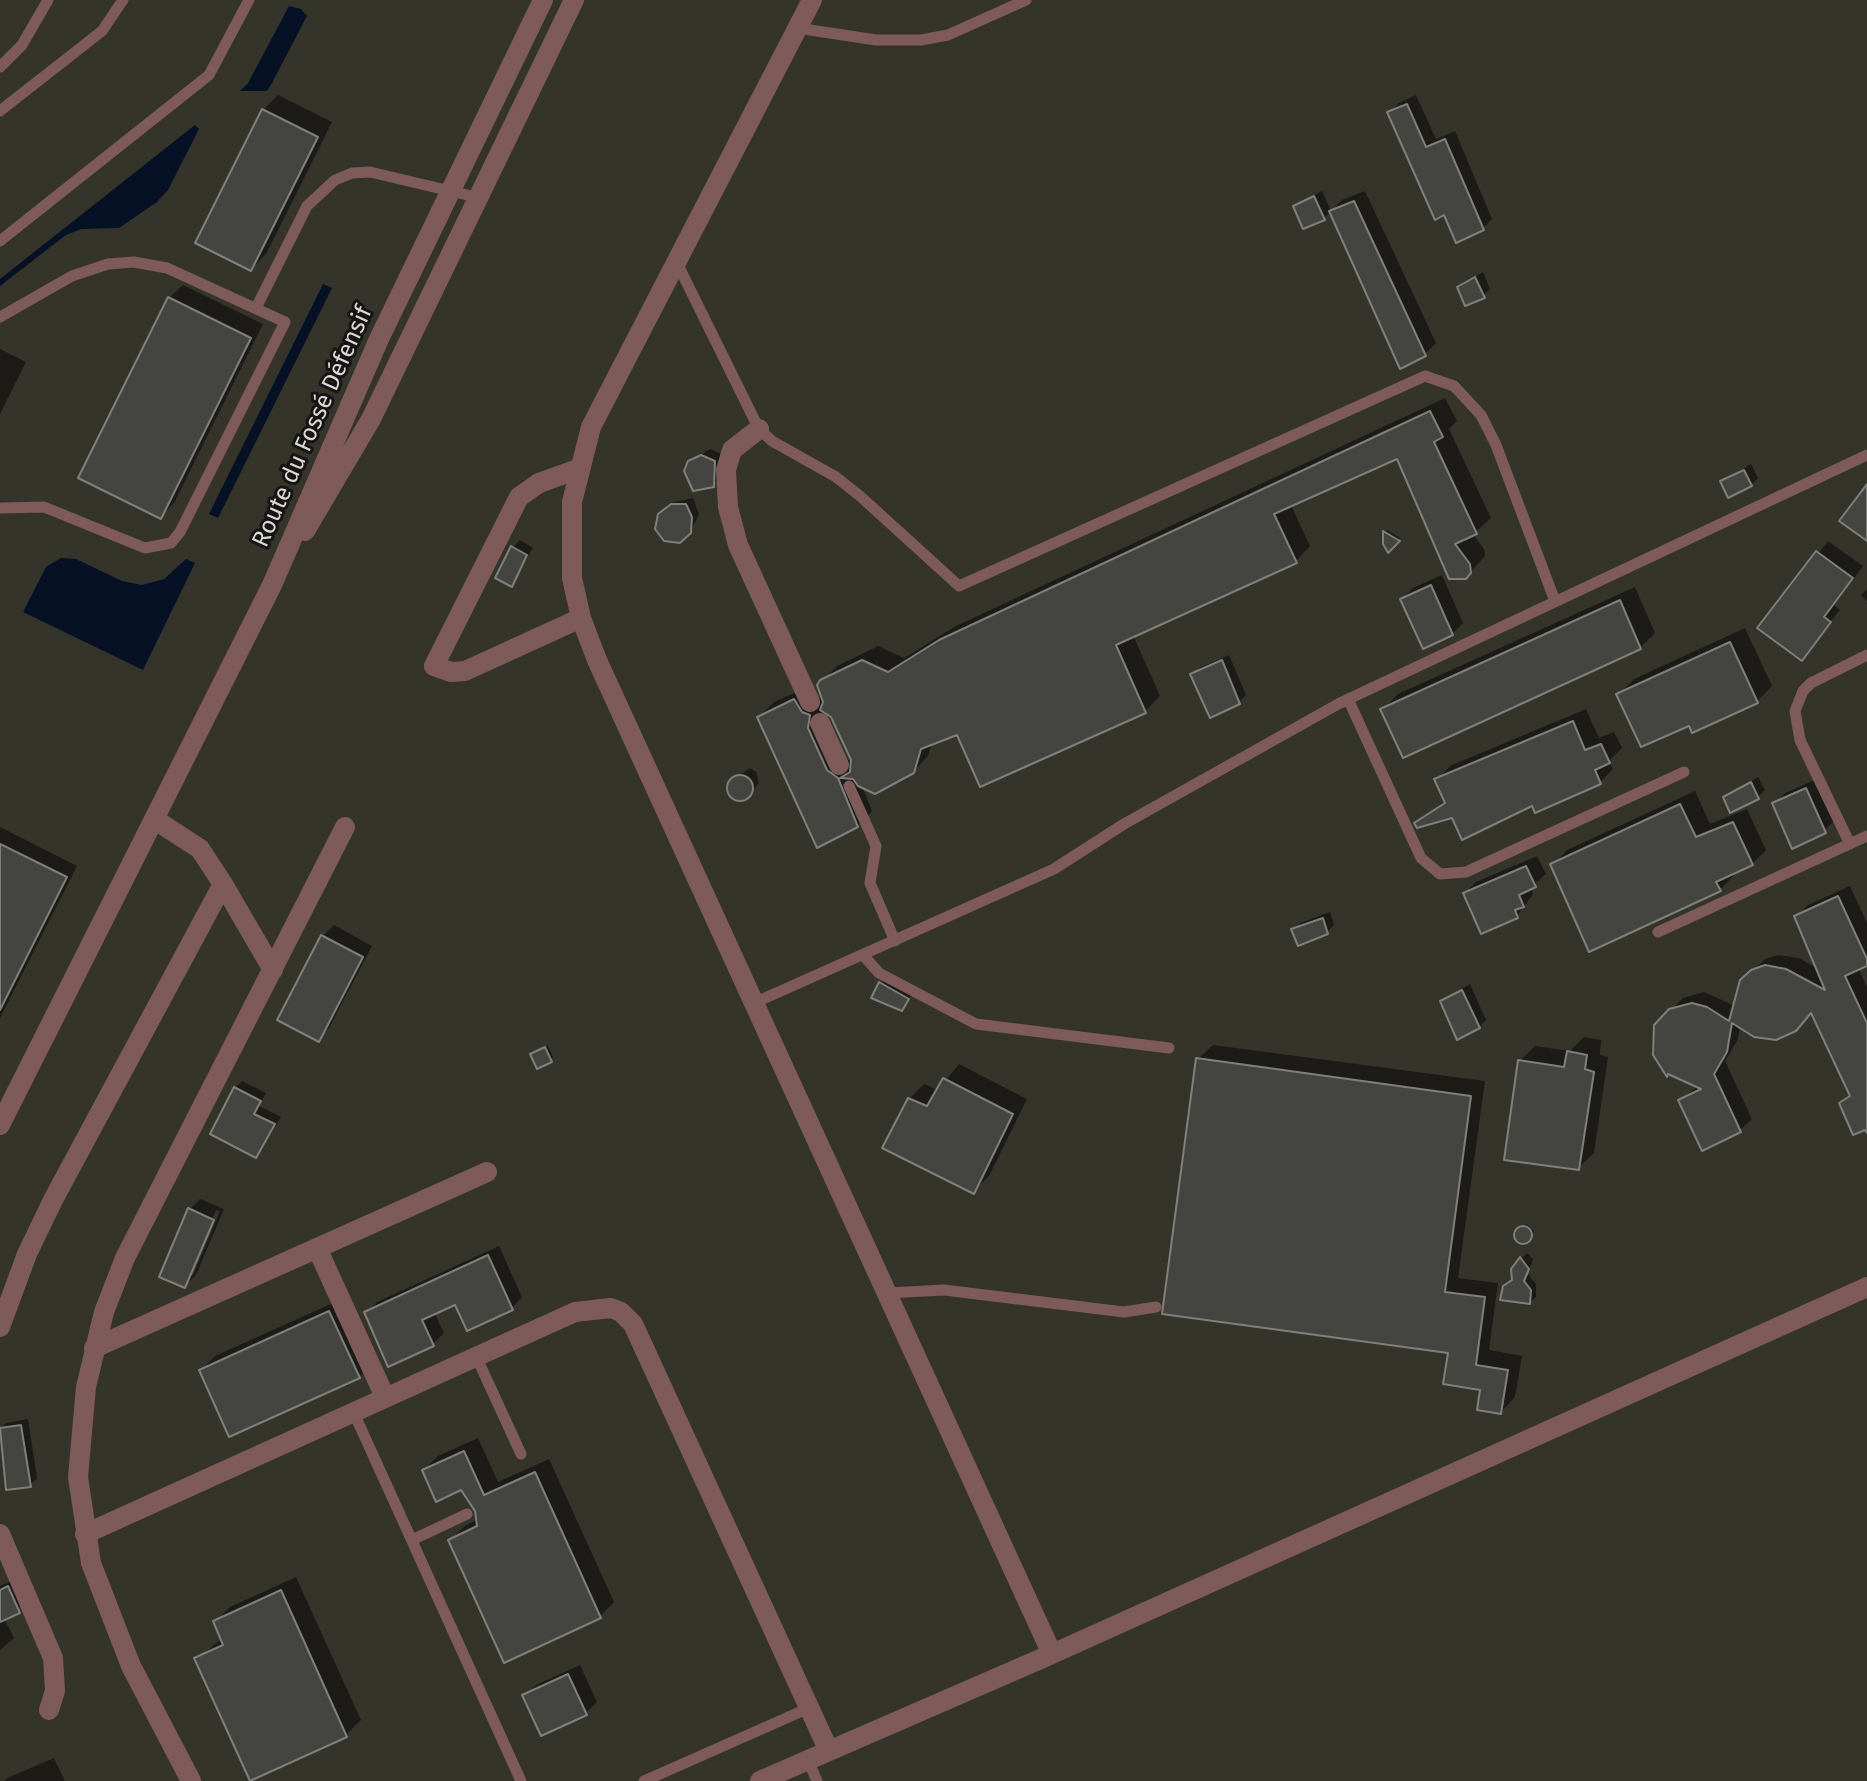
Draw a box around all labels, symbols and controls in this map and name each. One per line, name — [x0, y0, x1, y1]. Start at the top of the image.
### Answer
street label: Route du Fossé Défensif — [247, 302, 379, 552]

